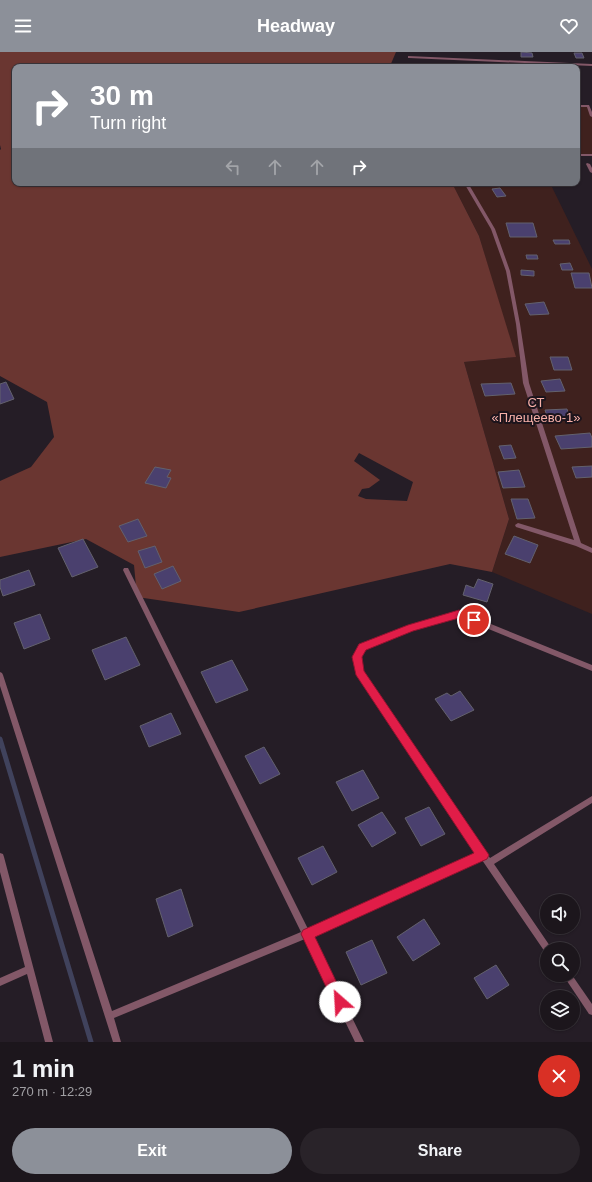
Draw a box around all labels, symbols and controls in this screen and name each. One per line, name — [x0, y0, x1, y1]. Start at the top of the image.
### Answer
icon: menu — [12, 15, 34, 37]
icon: heart — [558, 15, 580, 37]
text: Headway — [257, 16, 335, 36]
icon: right — [24, 80, 76, 132]
text: 30 m — [90, 80, 154, 111]
text: Turn right — [90, 113, 166, 133]
icon: left — [222, 156, 244, 178]
icon: ahead — [264, 156, 286, 178]
icon: ahead — [306, 156, 328, 178]
icon: right — [348, 156, 370, 178]
park label: СТ «Плещеево-1» — [491, 395, 581, 425]
pin — [457, 603, 491, 637]
icon: arrive — [463, 609, 485, 631]
map controls — [540, 894, 580, 1030]
button: sound — [540, 894, 580, 934]
button: search — [540, 942, 580, 982]
position arrow — [319, 981, 361, 1023]
button: layers — [540, 990, 580, 1030]
text: 1 min — [12, 1055, 75, 1082]
button: close — [538, 1055, 580, 1097]
text: 270 m · 12:29 — [12, 1084, 92, 1099]
button: Exit — [12, 1128, 292, 1174]
button: Share — [300, 1128, 580, 1174]

